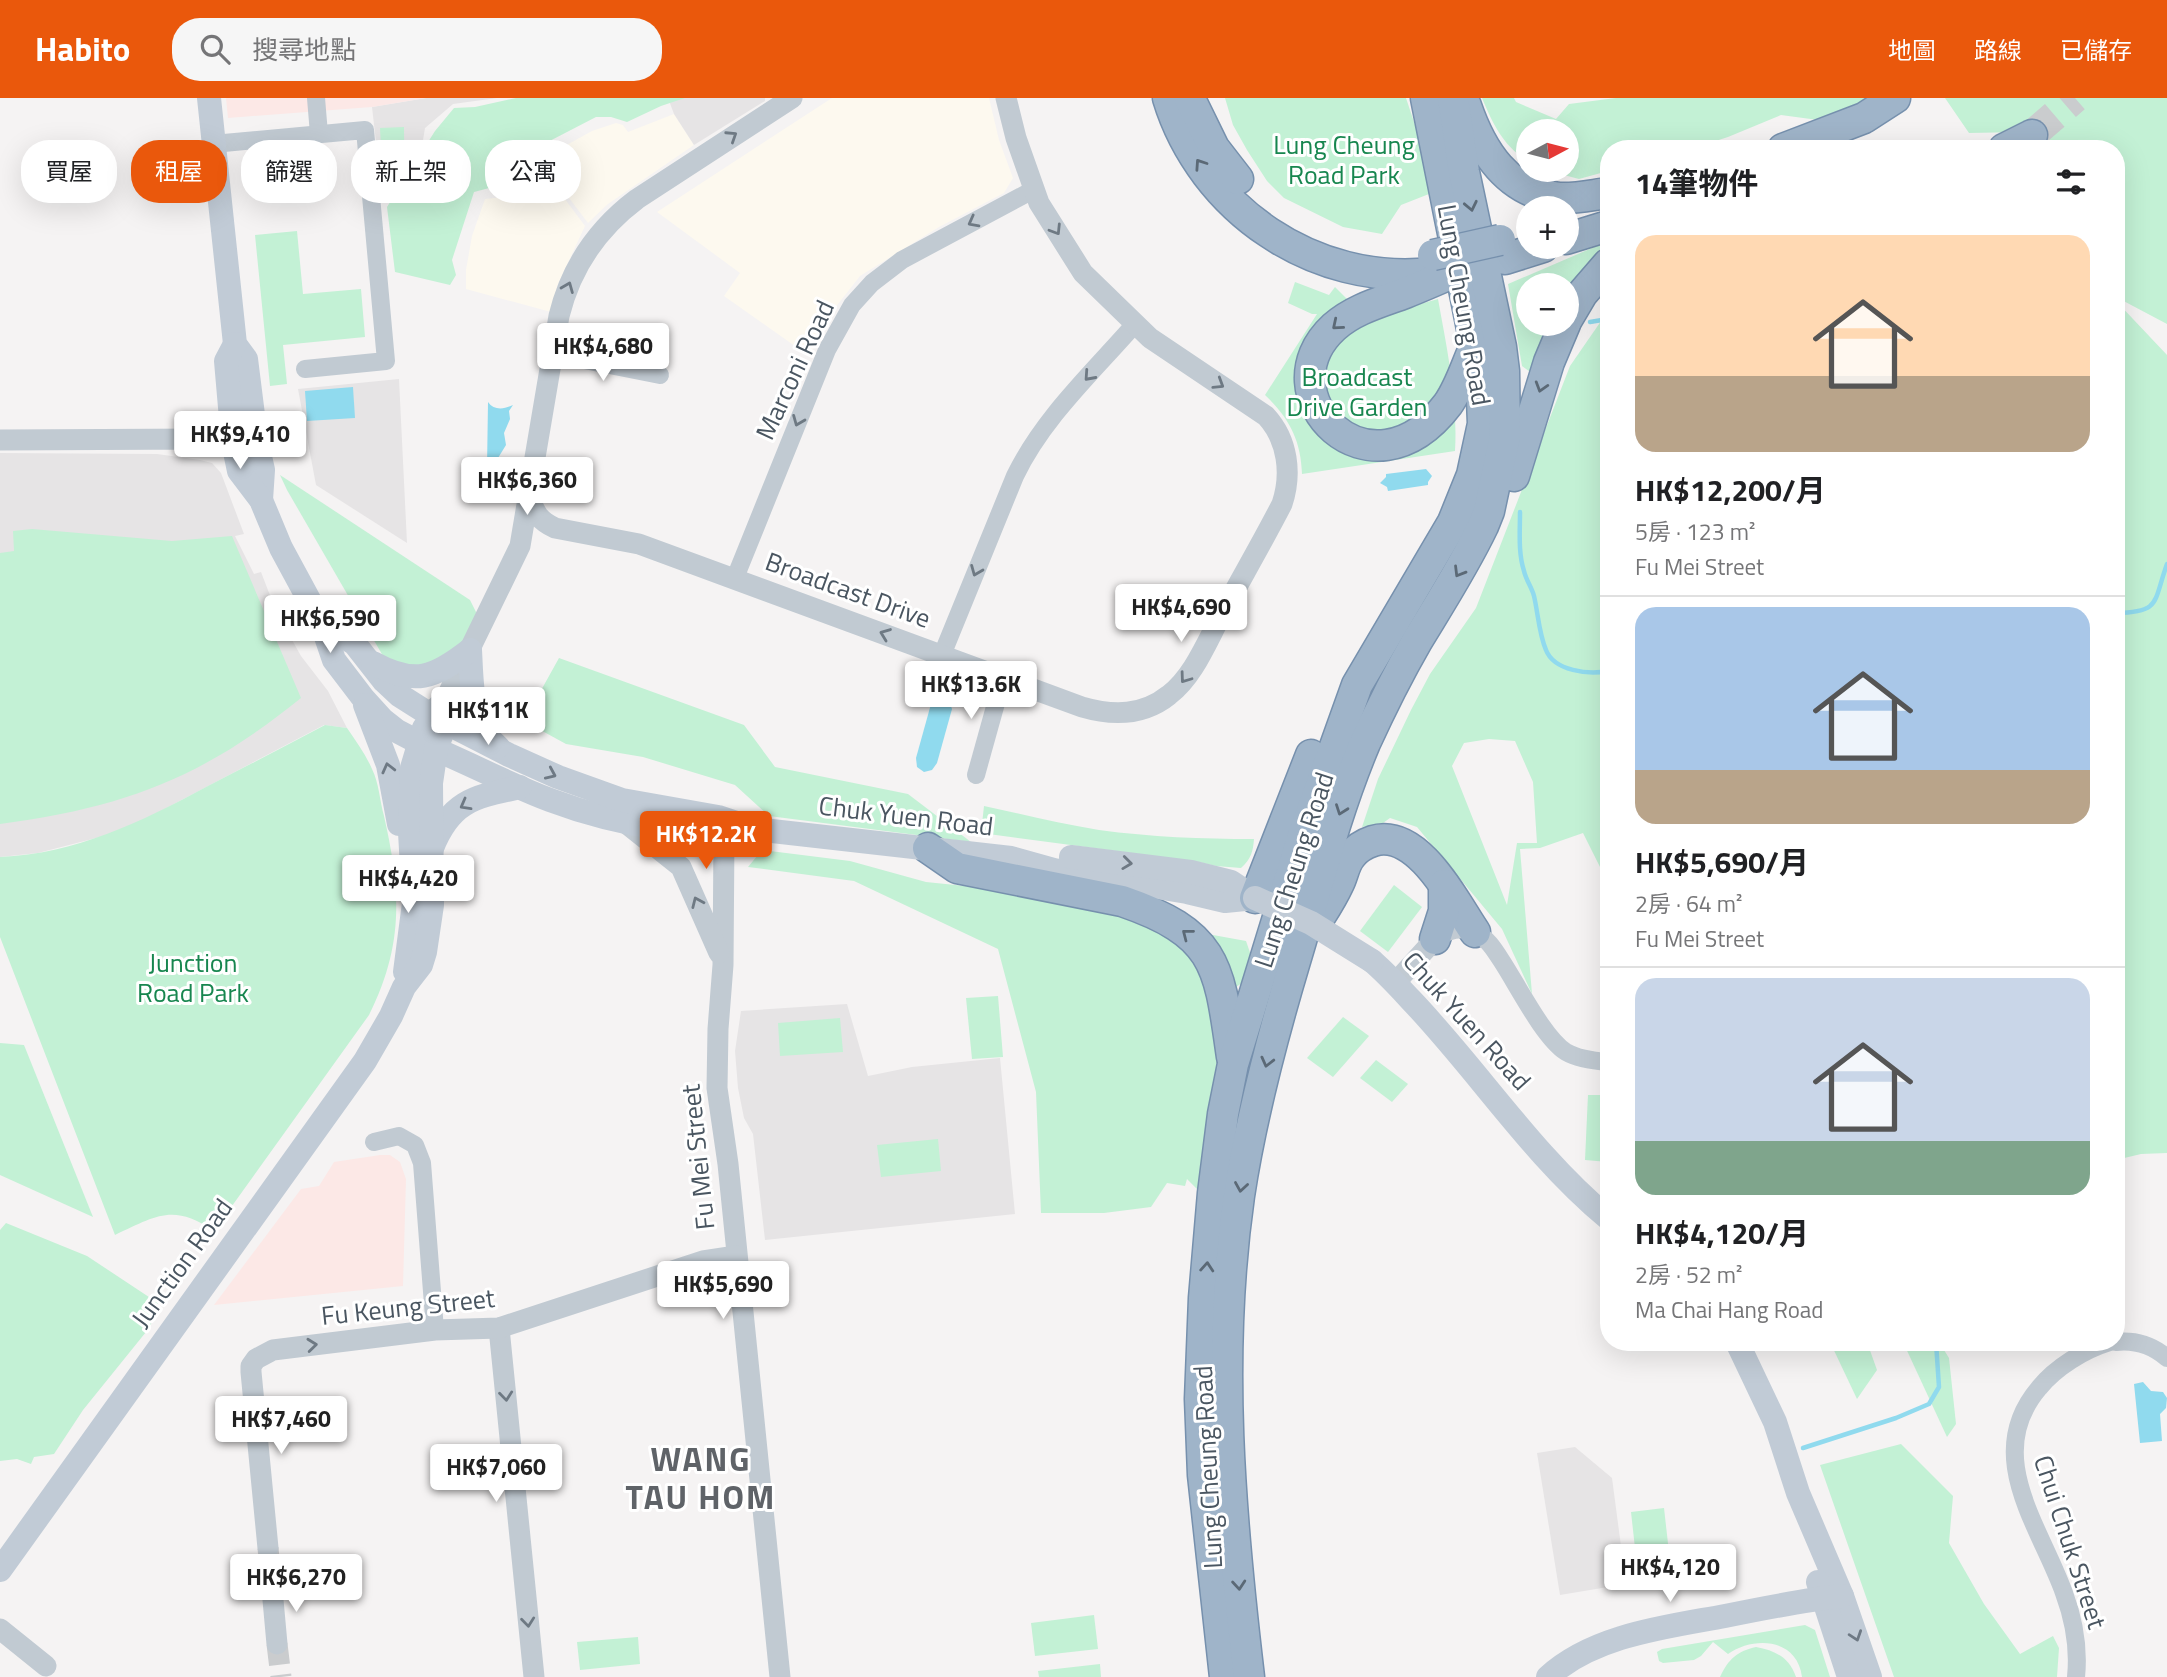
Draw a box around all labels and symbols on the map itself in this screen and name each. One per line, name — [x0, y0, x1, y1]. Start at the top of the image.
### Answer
north arrow — [1516, 119, 1578, 182]
park label: Lung Cheung Road Park — [1273, 125, 1415, 194]
one-way arrow — [725, 132, 738, 145]
one-way arrow — [1195, 159, 1208, 172]
one-way arrow — [1463, 200, 1478, 212]
street label: Lung Cheung Road — [1428, 201, 1501, 409]
one-way arrow — [968, 213, 980, 227]
one-way arrow — [1047, 222, 1060, 235]
one-way arrow — [560, 282, 574, 294]
street label: Marconi Road — [745, 293, 844, 446]
one-way arrow — [1333, 317, 1345, 330]
pin: HK$4,680 — [531, 324, 675, 383]
park label: Broadcast Drive Garden — [1286, 357, 1428, 426]
one-way arrow — [1085, 368, 1097, 381]
one-way arrow — [1211, 376, 1224, 389]
one-way arrow — [1534, 381, 1549, 393]
pin: HK$9,410 — [168, 412, 312, 471]
one-way arrow — [792, 414, 806, 427]
pin: HK$6,360 — [455, 458, 599, 517]
street label: Broadcast Drive — [760, 542, 936, 638]
one-way arrow — [971, 564, 985, 576]
one-way arrow — [1454, 565, 1467, 578]
pin: HK$4,690 — [1109, 584, 1253, 644]
pin: HK$6,590 — [258, 596, 402, 655]
one-way arrow — [880, 629, 892, 643]
pin: HK$13.6K — [899, 662, 1043, 721]
one-way arrow — [1181, 670, 1193, 682]
pin: HK$11K — [431, 688, 545, 747]
one-way arrow — [382, 762, 396, 774]
one-way arrow — [544, 766, 557, 780]
street label: Lung Cheung Road — [1244, 767, 1344, 973]
street label: Chuk Yuen Road — [817, 785, 996, 846]
one-way arrow — [460, 797, 473, 810]
one-way arrow — [1335, 803, 1349, 815]
pin: HK$12.2K — [634, 812, 778, 871]
pin: HK$4,420 — [336, 856, 480, 915]
one-way arrow — [1122, 856, 1133, 871]
one-way arrow — [691, 897, 705, 909]
one-way arrow — [1182, 930, 1195, 943]
street label: Chuk Yuen Road — [1394, 942, 1541, 1099]
park label: Junction Road Park — [137, 943, 249, 1012]
one-way arrow — [1261, 1056, 1275, 1068]
street label: Fu Mei Street — [670, 1082, 725, 1232]
one-way arrow — [1234, 1181, 1249, 1193]
street label: Junction Road — [121, 1190, 242, 1335]
one-way arrow — [1199, 1261, 1214, 1272]
pin: HK$5,690 — [651, 1262, 795, 1321]
street label: Fu Keung Street — [319, 1278, 497, 1335]
one-way arrow — [307, 1337, 318, 1352]
street label: Lung Cheung Road — [1183, 1364, 1232, 1570]
one-way arrow — [498, 1391, 513, 1402]
pin: HK$7,460 — [209, 1396, 353, 1456]
district label: WANG TAU HOM — [626, 1434, 776, 1522]
pin: HK$7,060 — [424, 1444, 568, 1504]
street label: Chui Chuk Street — [2024, 1450, 2117, 1634]
pin: HK$4,120 — [1598, 1544, 1742, 1604]
pin: HK$6,270 — [224, 1554, 368, 1614]
one-way arrow — [1231, 1579, 1246, 1590]
one-way arrow — [521, 1616, 536, 1628]
one-way arrow — [1848, 1630, 1862, 1642]

